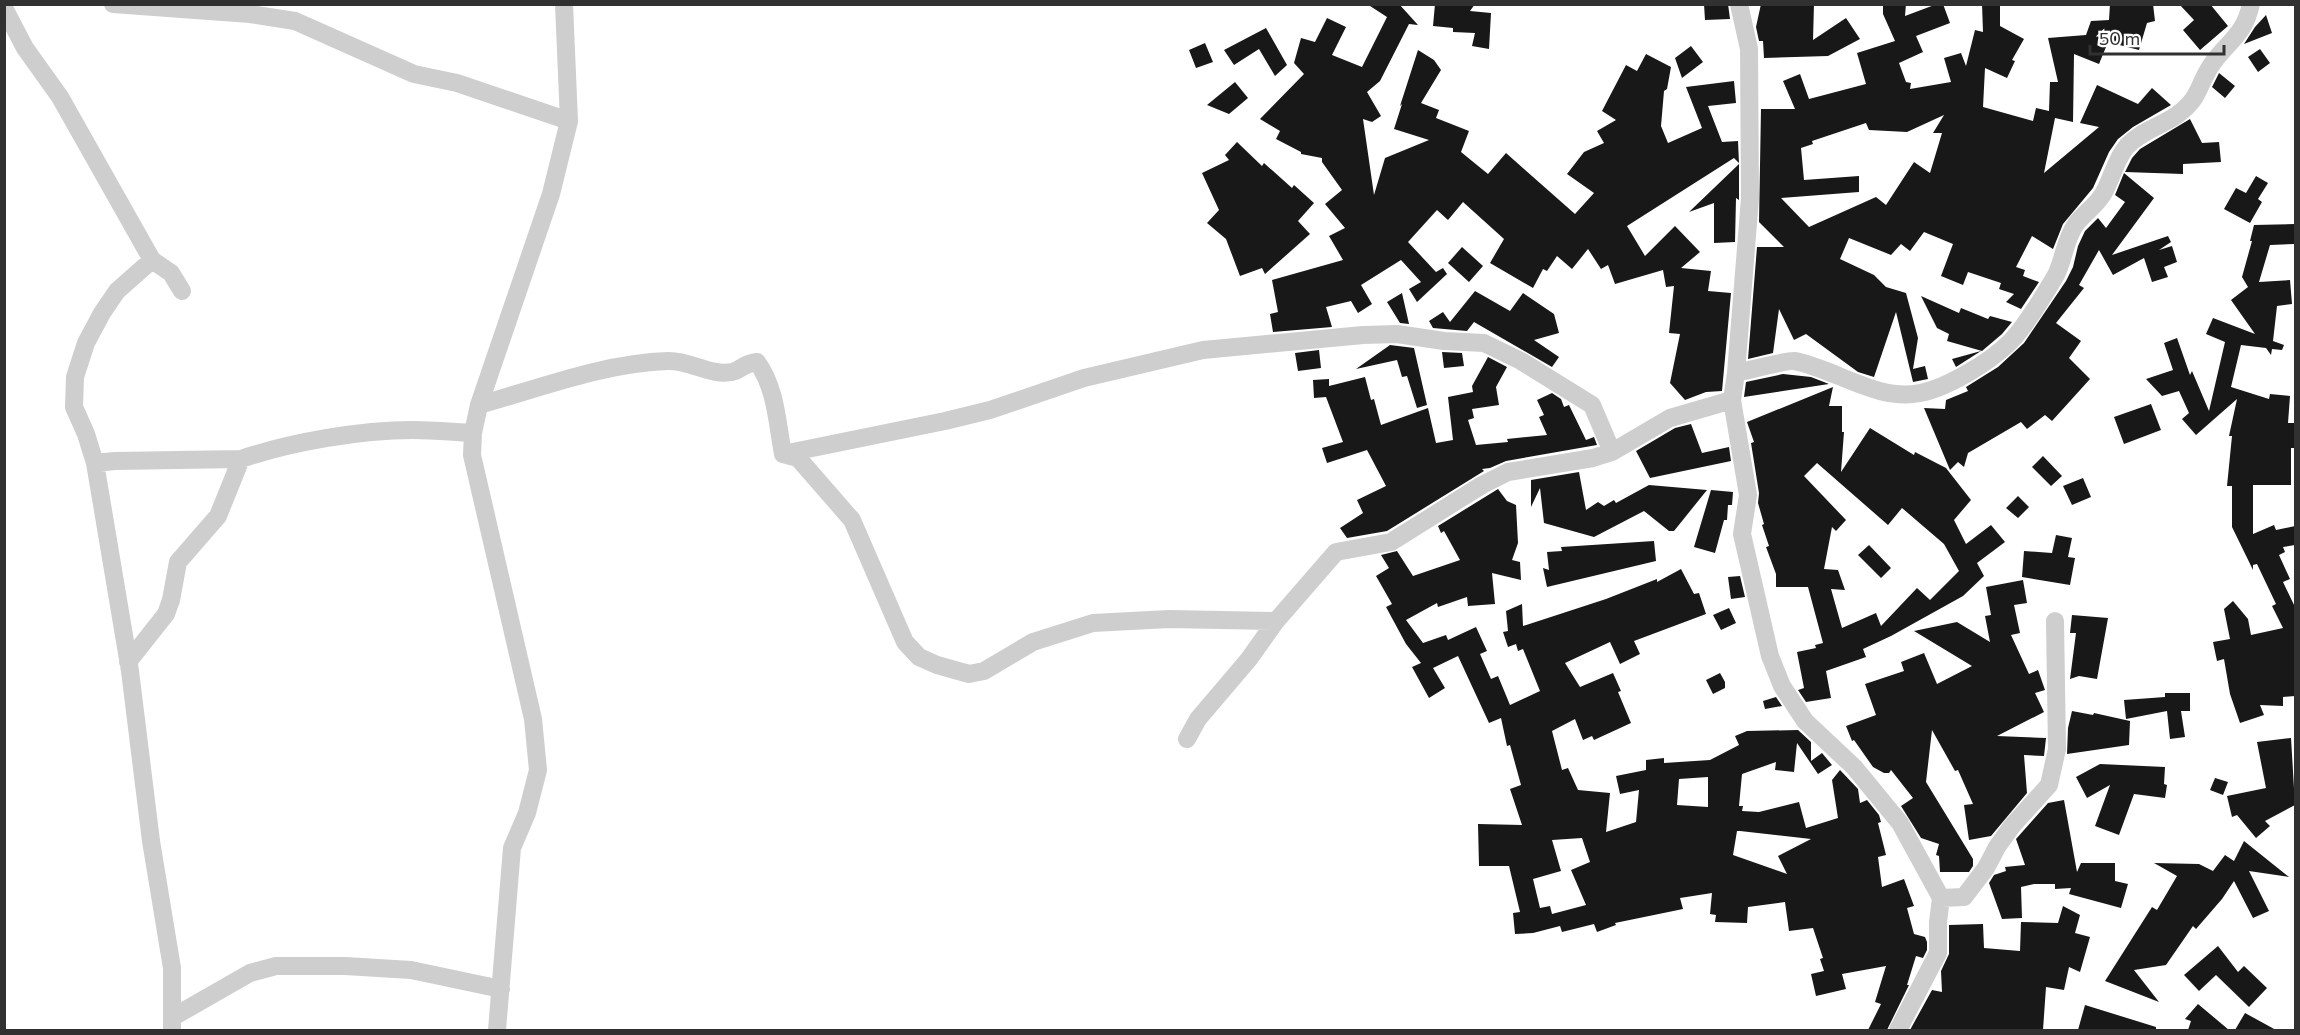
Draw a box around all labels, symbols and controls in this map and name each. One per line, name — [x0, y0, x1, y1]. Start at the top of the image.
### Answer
scale bar — [2090, 18, 2224, 56]
text: 50 m — [2099, 27, 2140, 49]

